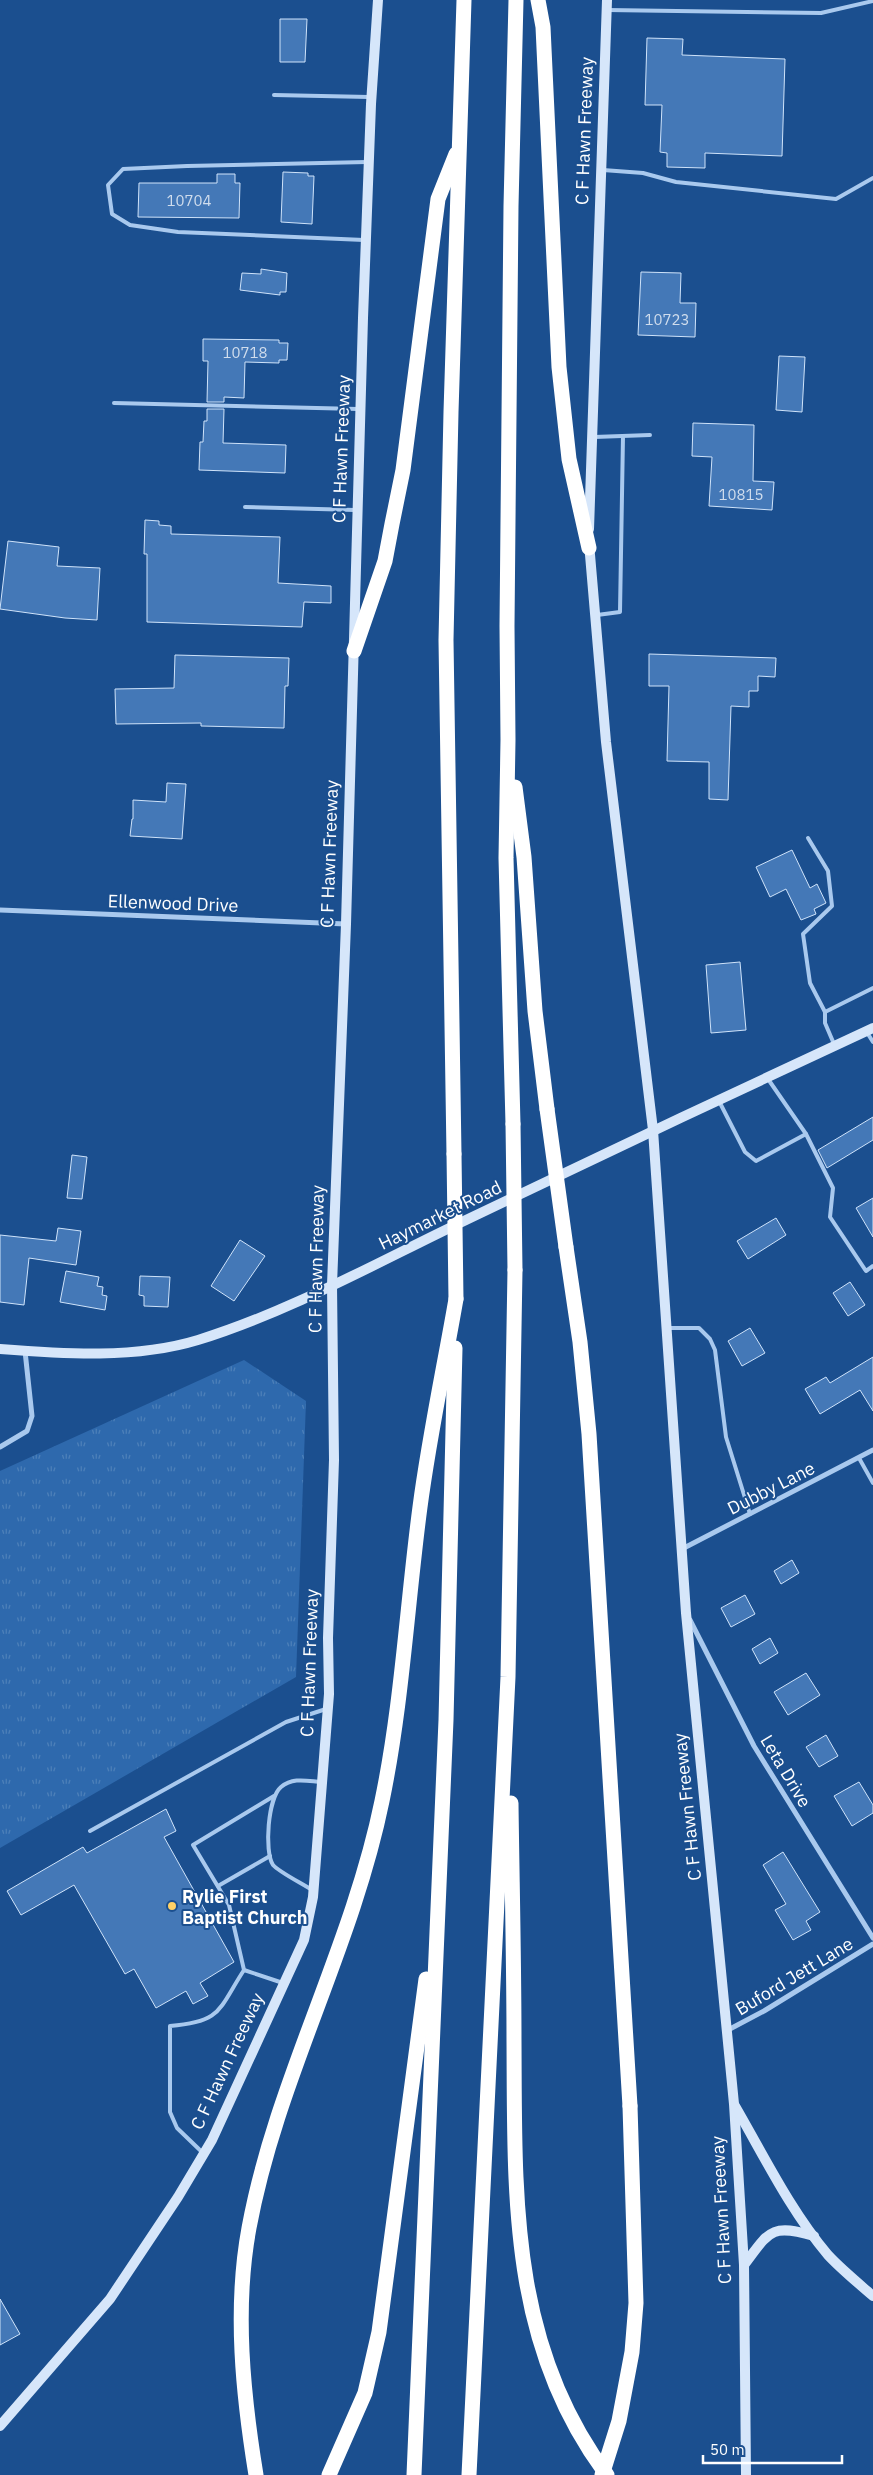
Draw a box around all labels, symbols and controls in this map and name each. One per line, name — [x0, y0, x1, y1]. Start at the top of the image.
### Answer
street label: C F Hawn Freeway — [570, 56, 598, 206]
house number: 10704 — [166, 191, 212, 210]
house number: 10723 — [644, 310, 690, 329]
house number: 10718 — [222, 343, 268, 362]
street label: C F Hawn Freeway — [327, 374, 355, 524]
house number: 10815 — [718, 485, 764, 504]
street label: C F Hawn Freeway — [315, 779, 343, 929]
street label: Ellenwood Drive — [107, 889, 239, 917]
street label: Haymarket Road — [375, 1175, 505, 1255]
street label: C F Hawn Freeway — [303, 1185, 329, 1333]
street label: Dubby Lane — [723, 1456, 819, 1520]
street label: C F Hawn Freeway — [295, 1588, 323, 1738]
street label: Leta Drive — [755, 1730, 817, 1812]
street label: C F Hawn Freeway — [668, 1732, 706, 1882]
place label: Rylie First Baptist Church — [182, 1885, 308, 1929]
marker: Rylie First Baptist Church — [166, 1900, 178, 1912]
street label: Buford Jett Lane — [731, 1932, 857, 2020]
street label: C F Hawn Freeway — [185, 1989, 269, 2133]
street label: C F Hawn Freeway — [706, 2135, 736, 2285]
scale bar — [703, 2432, 842, 2464]
text: 50 m — [710, 2440, 745, 2459]

